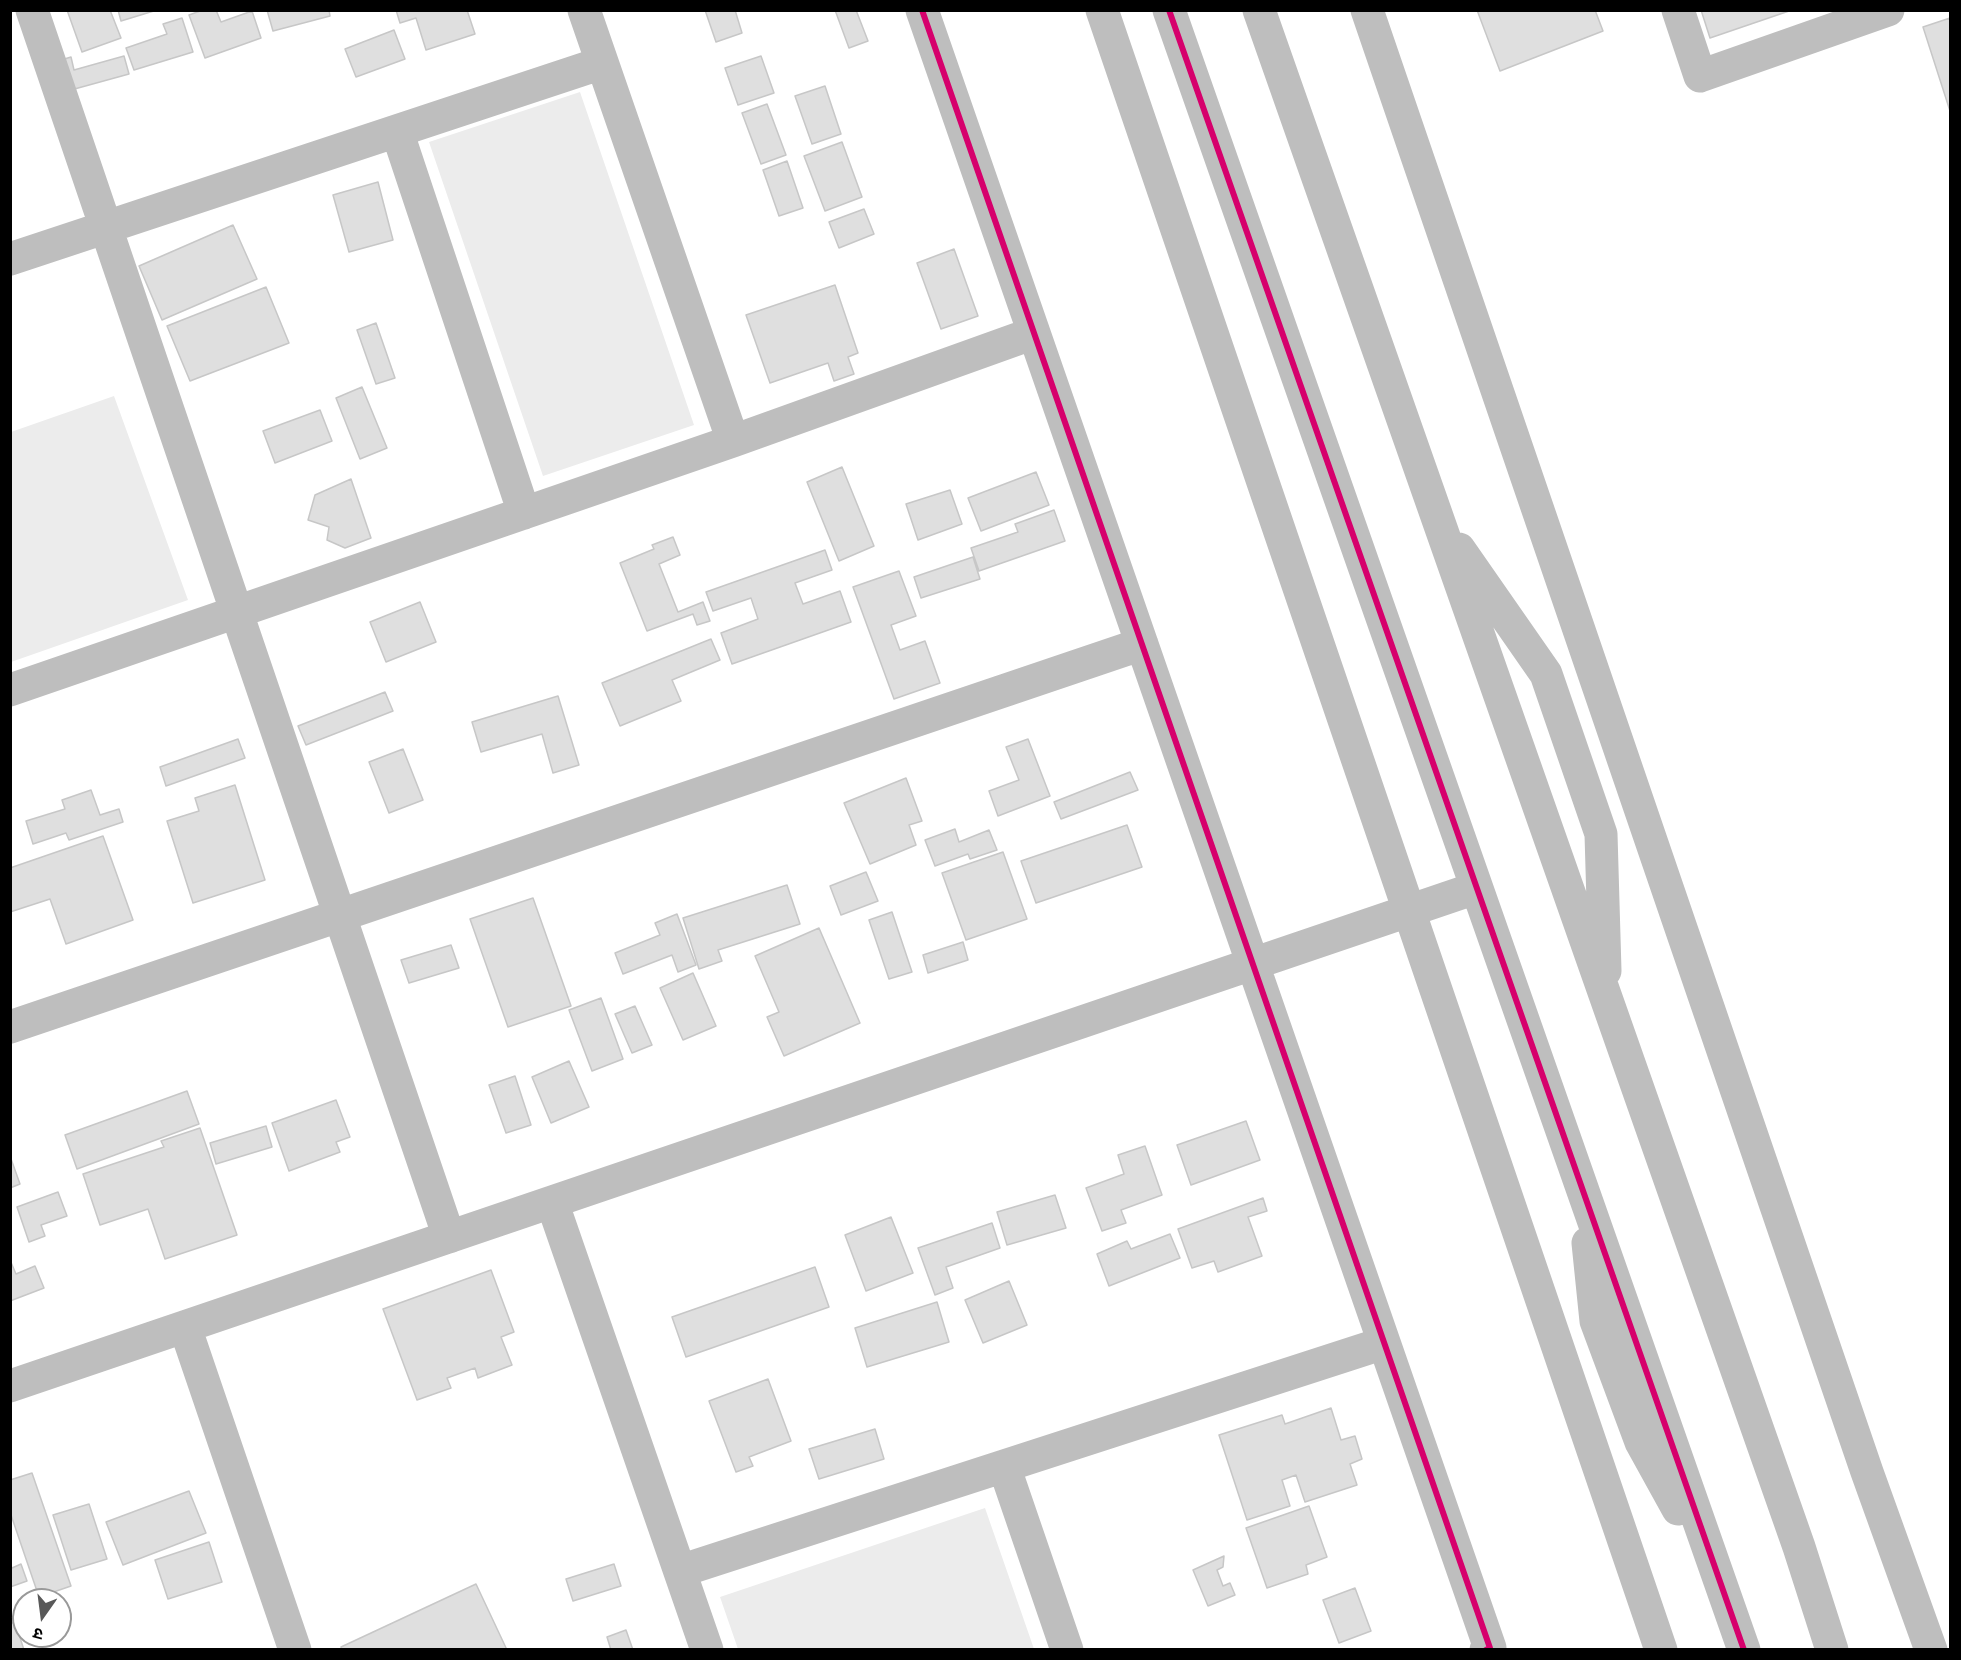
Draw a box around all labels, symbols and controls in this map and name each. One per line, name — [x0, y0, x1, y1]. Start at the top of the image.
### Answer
north arrow — [12, 1588, 72, 1648]
text: उ — [31, 1623, 45, 1644]

